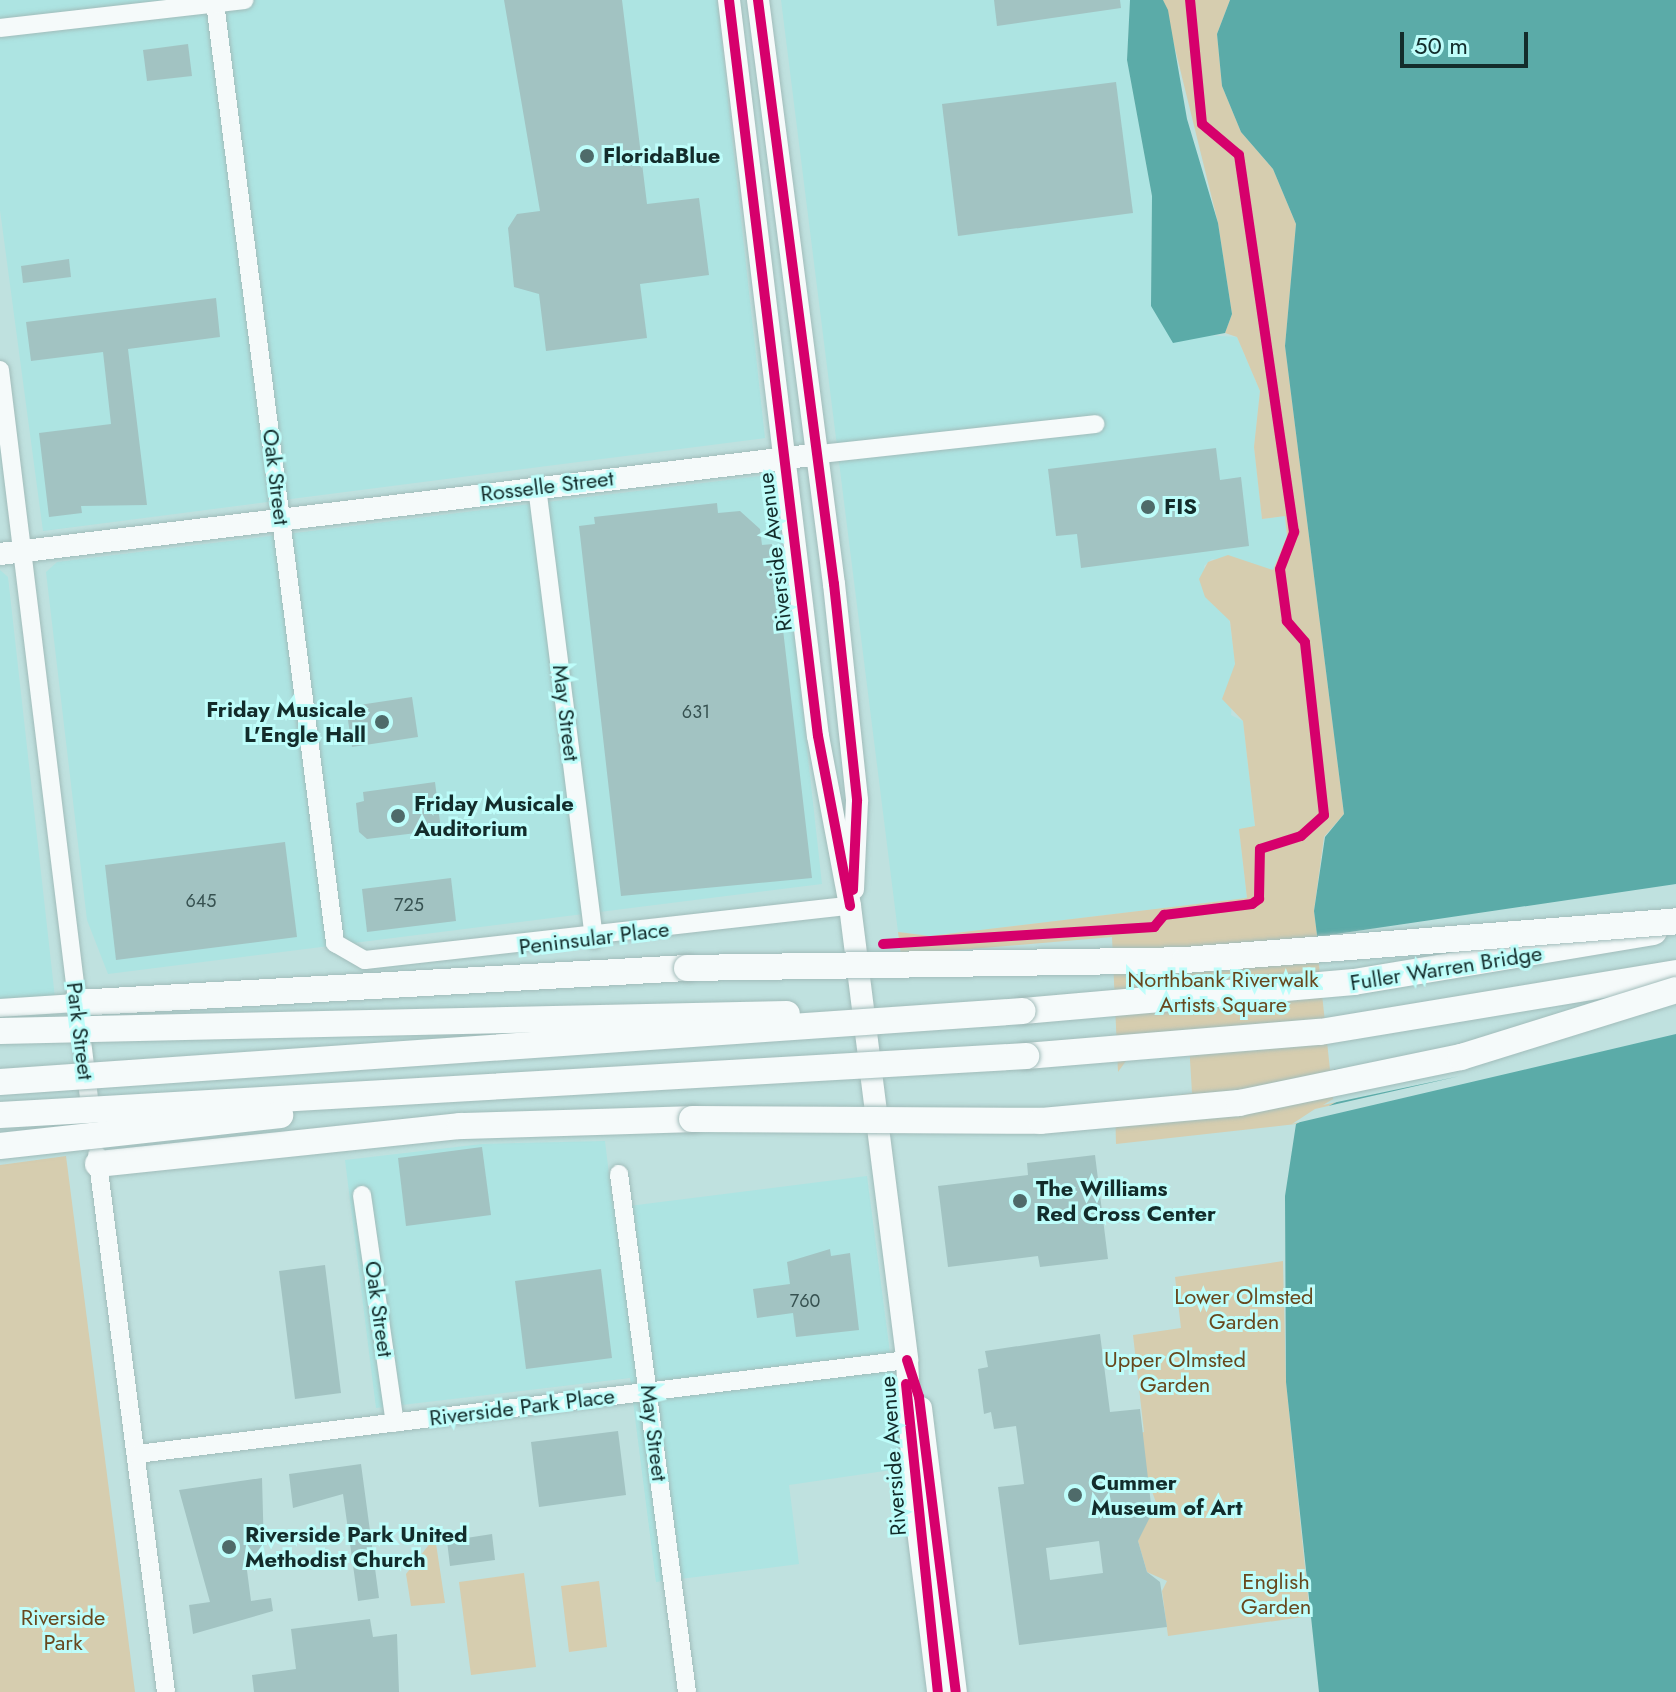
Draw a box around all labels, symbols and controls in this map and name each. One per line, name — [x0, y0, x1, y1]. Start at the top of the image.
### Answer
scale bar — [1404, 16, 1532, 66]
text: 50 m — [1414, 28, 1468, 63]
place label: FloridaBlue — [603, 143, 720, 169]
marker: FloridaBlue — [578, 147, 596, 165]
street label: Oak Street — [257, 427, 295, 527]
street label: Rosselle Street — [479, 465, 615, 507]
street label: Riverside Avenue — [752, 471, 798, 633]
place label: FIS — [1164, 494, 1197, 520]
marker: FIS — [1139, 498, 1157, 516]
street label: May Street — [547, 663, 585, 763]
place label: Friday Musicale L'Engle Hall — [206, 696, 366, 748]
house number: 631 — [682, 701, 710, 723]
marker: Friday Musicale L'Engle Hall — [373, 713, 391, 731]
place label: Friday Musicale Auditorium — [414, 790, 574, 842]
marker: Friday Musicale Auditorium — [389, 807, 407, 825]
house number: 645 — [185, 890, 217, 912]
house number: 725 — [394, 894, 424, 916]
street label: Peninsular Place — [517, 916, 671, 960]
street label: Fuller Warren Bridge — [1348, 940, 1544, 996]
park label: Northbank Riverwalk Artists Square — [1127, 966, 1319, 1018]
street label: Park Street — [61, 981, 99, 1081]
place label: The Williams Red Cross Center — [1036, 1175, 1216, 1226]
marker: The Williams Red Cross Center — [1011, 1192, 1029, 1210]
street label: Oak Street — [359, 1259, 399, 1359]
park label: Lower Olmsted Garden — [1174, 1283, 1314, 1334]
house number: 760 — [790, 1290, 820, 1312]
park label: Upper Olmsted Garden — [1104, 1346, 1246, 1398]
street label: Riverside Avenue — [874, 1375, 912, 1537]
street label: Riverside Park Place — [428, 1383, 616, 1431]
street label: May Street — [635, 1383, 673, 1483]
place label: Cummer Museum of Art — [1091, 1469, 1243, 1520]
marker: Cummer Museum of Art — [1066, 1486, 1084, 1504]
place label: Riverside Park United Methodist Church — [245, 1521, 468, 1572]
marker: Riverside Park United Methodist Church — [220, 1538, 238, 1556]
park label: English Garden — [1241, 1568, 1311, 1620]
park label: Riverside Park — [21, 1604, 105, 1656]

